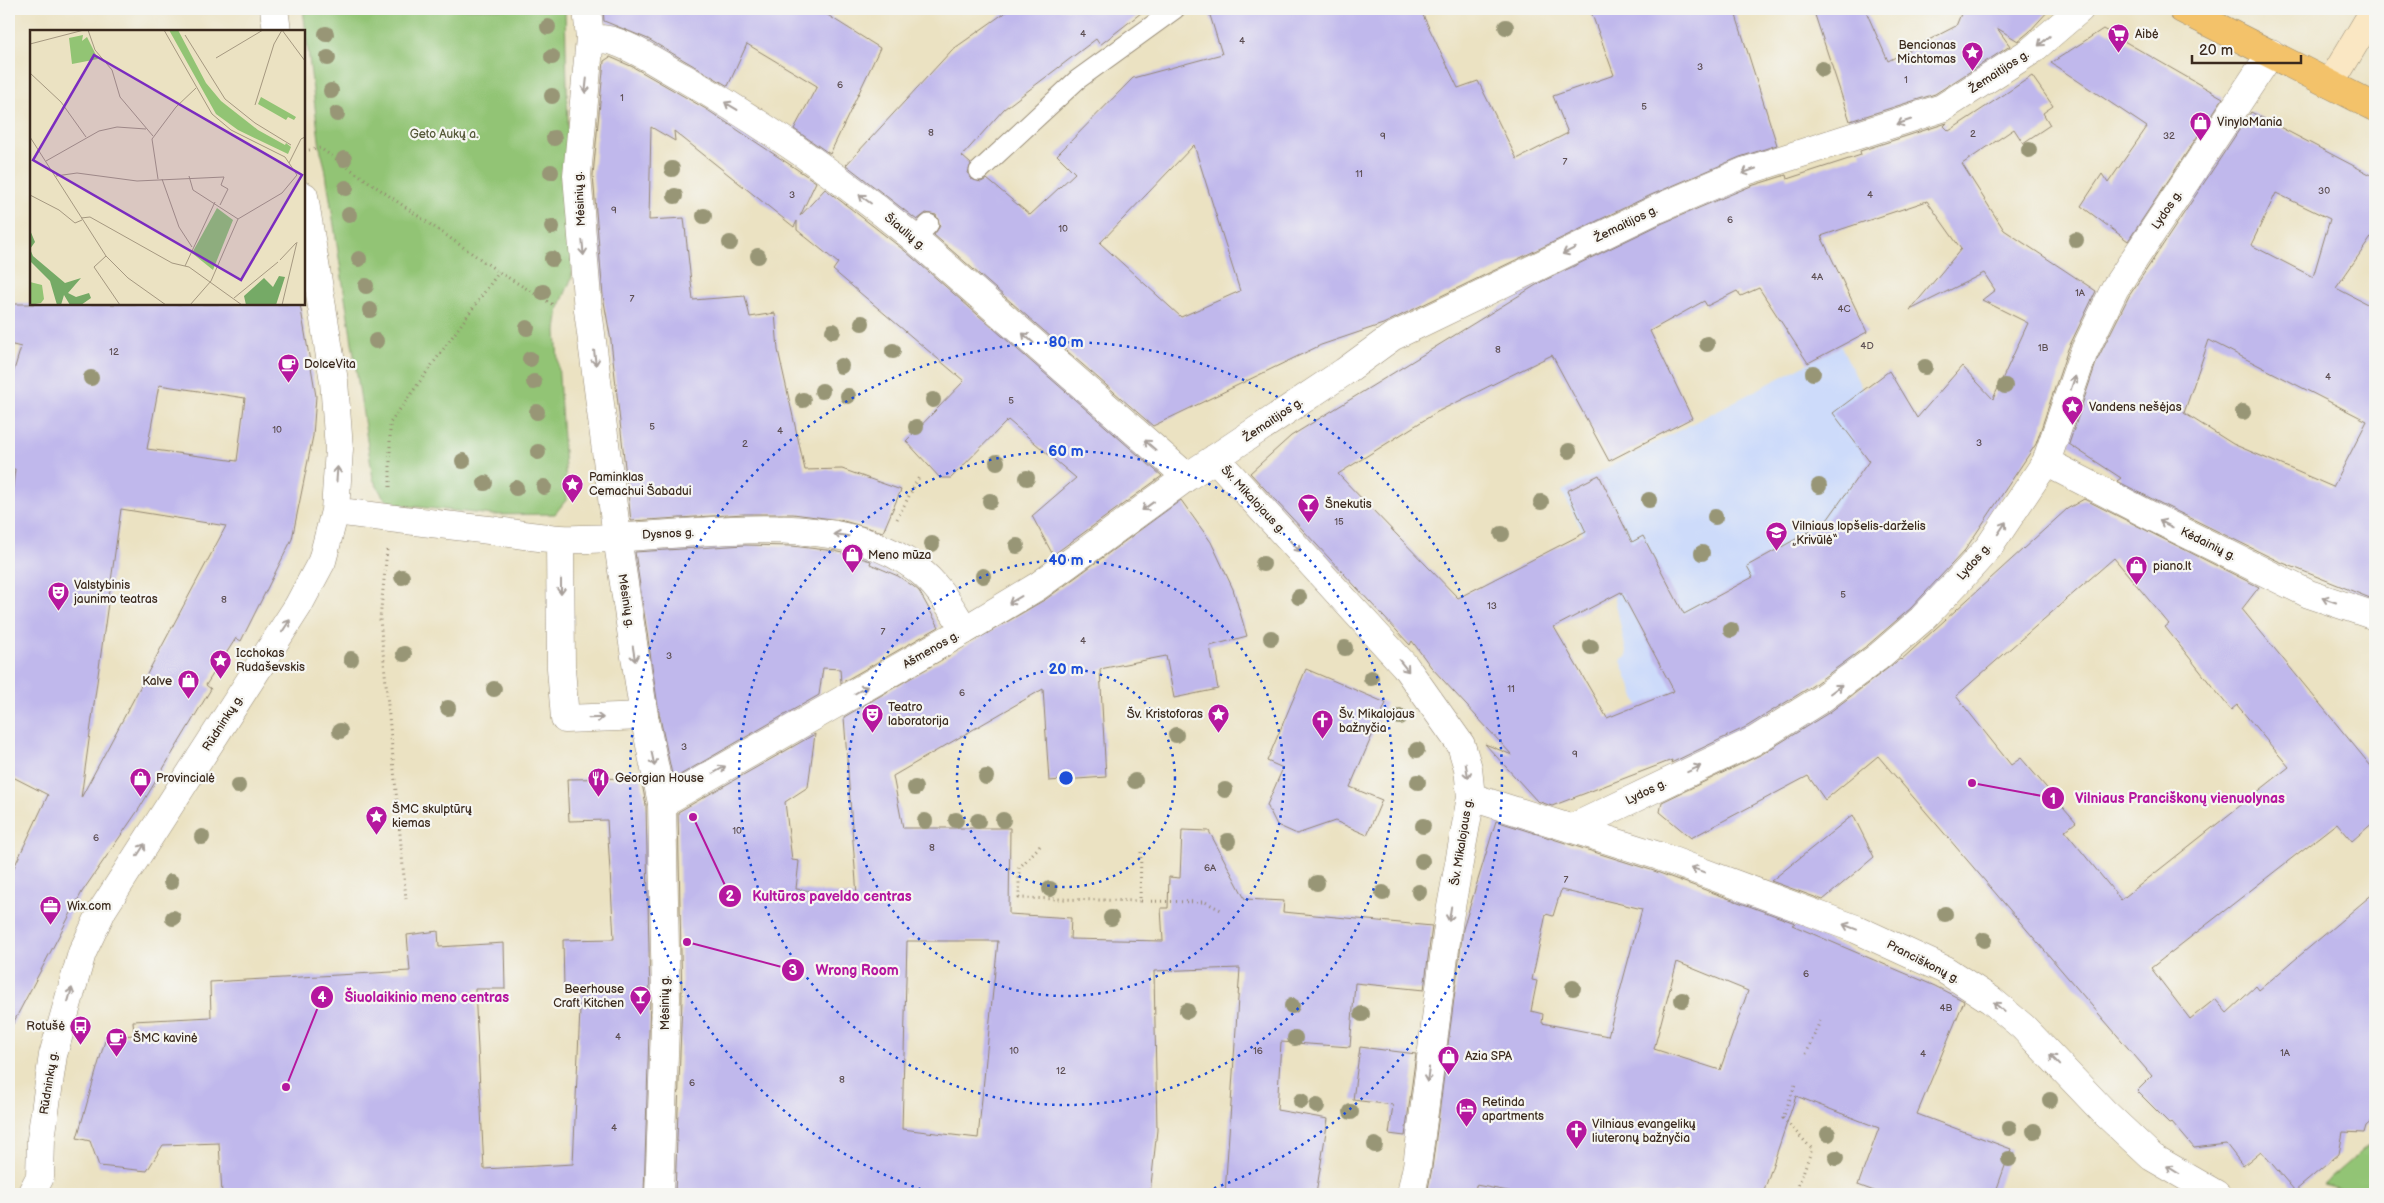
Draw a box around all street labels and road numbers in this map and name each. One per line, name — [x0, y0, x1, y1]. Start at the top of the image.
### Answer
street label: Žemaitijos g. — [1965, 46, 2032, 98]
street label: Mėsinių g. — [571, 171, 589, 227]
street label: Lydos g. — [2149, 188, 2185, 232]
street label: Žemaitijos g. — [1591, 201, 1660, 246]
street label: Šiaulių g. — [881, 210, 929, 254]
street label: Žemaitijos g. — [1239, 394, 1306, 446]
street label: Šv. Mikalojaus g. — [1217, 462, 1289, 537]
street label: Kėdainių g. — [2178, 524, 2238, 564]
street label: Dysnos g. — [642, 525, 694, 543]
street label: Lydos g. — [1954, 541, 1994, 583]
street label: Mėsinių g. — [614, 573, 638, 629]
street label: Ašmenos g. — [900, 628, 962, 672]
street label: Rūdninkų g. — [199, 692, 247, 754]
street label: Lydos g. — [1623, 776, 1669, 808]
street label: Šv. Mikalojaus g. — [1447, 797, 1476, 887]
street label: Pranciškonų g. — [1884, 937, 1962, 987]
street label: Mėsinių g. — [658, 976, 673, 1030]
street label: Rūdninkų g. — [37, 1050, 61, 1116]

